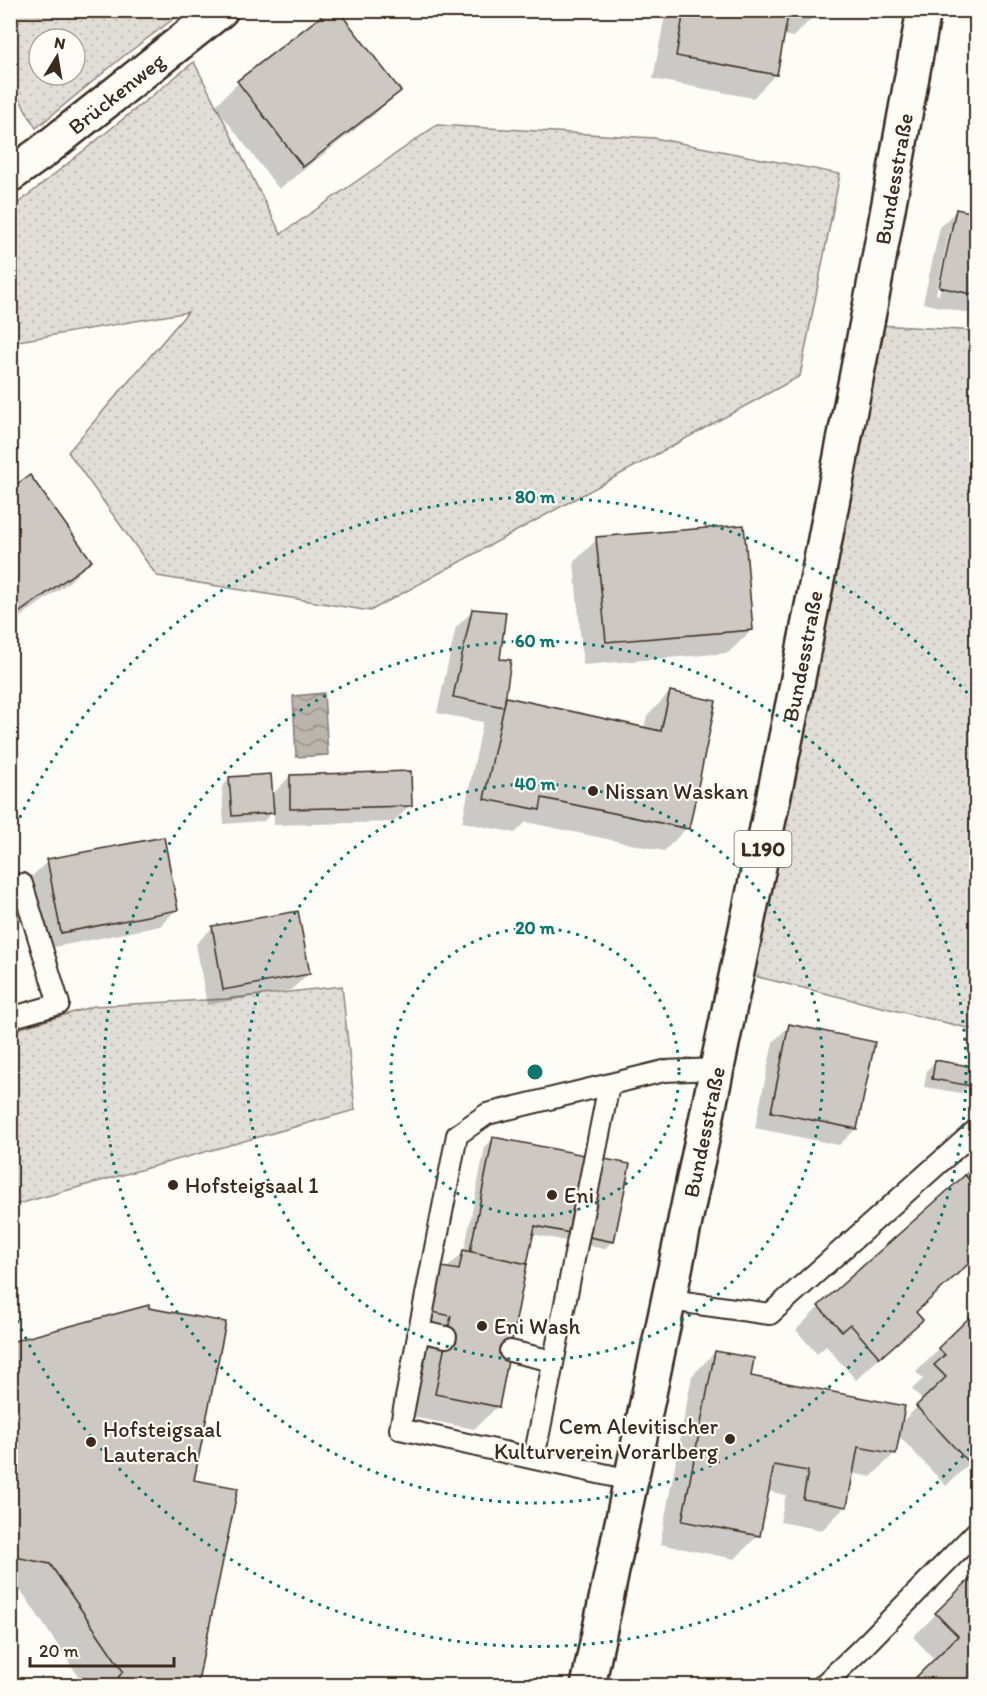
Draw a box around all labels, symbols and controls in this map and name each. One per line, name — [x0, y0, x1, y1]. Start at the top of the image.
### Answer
north arrow — [27, 27, 87, 87]
text: N — [53, 32, 67, 53]
street label: Brückenweg — [63, 47, 171, 140]
street label: Bundesstraße — [869, 111, 919, 247]
text: 80 m — [515, 486, 556, 508]
street label: Bundesstraße — [777, 588, 829, 724]
text: 60 m — [515, 630, 556, 652]
text: 40 m — [514, 773, 556, 795]
place label: Nissan Waskan — [605, 778, 749, 805]
marker: Nissan Waskan — [586, 784, 600, 798]
road number: L190 — [734, 831, 792, 867]
text: 20 m — [515, 917, 556, 939]
centre of rings — [525, 1062, 545, 1082]
street label: Bundesstraße — [677, 1064, 731, 1200]
place label: Hofsteigsaal 1 — [185, 1172, 319, 1199]
marker: Hofsteigsaal 1 — [166, 1178, 180, 1192]
place label: Eni — [564, 1182, 594, 1209]
marker: Eni — [545, 1188, 559, 1202]
place label: Eni Wash — [494, 1313, 580, 1340]
marker: Eni Wash — [475, 1319, 489, 1333]
place label: Cem Alevitischer Kulturverein Vorarlberg — [494, 1413, 719, 1465]
place label: Hofsteigsaal Lauterach — [103, 1416, 221, 1468]
marker: Cem Alevitischer Kulturverein Vorarlberg — [723, 1432, 737, 1446]
marker: Hofsteigsaal Lauterach — [84, 1435, 98, 1449]
scale bar — [30, 1630, 174, 1668]
text: 20 m — [39, 1640, 79, 1662]

